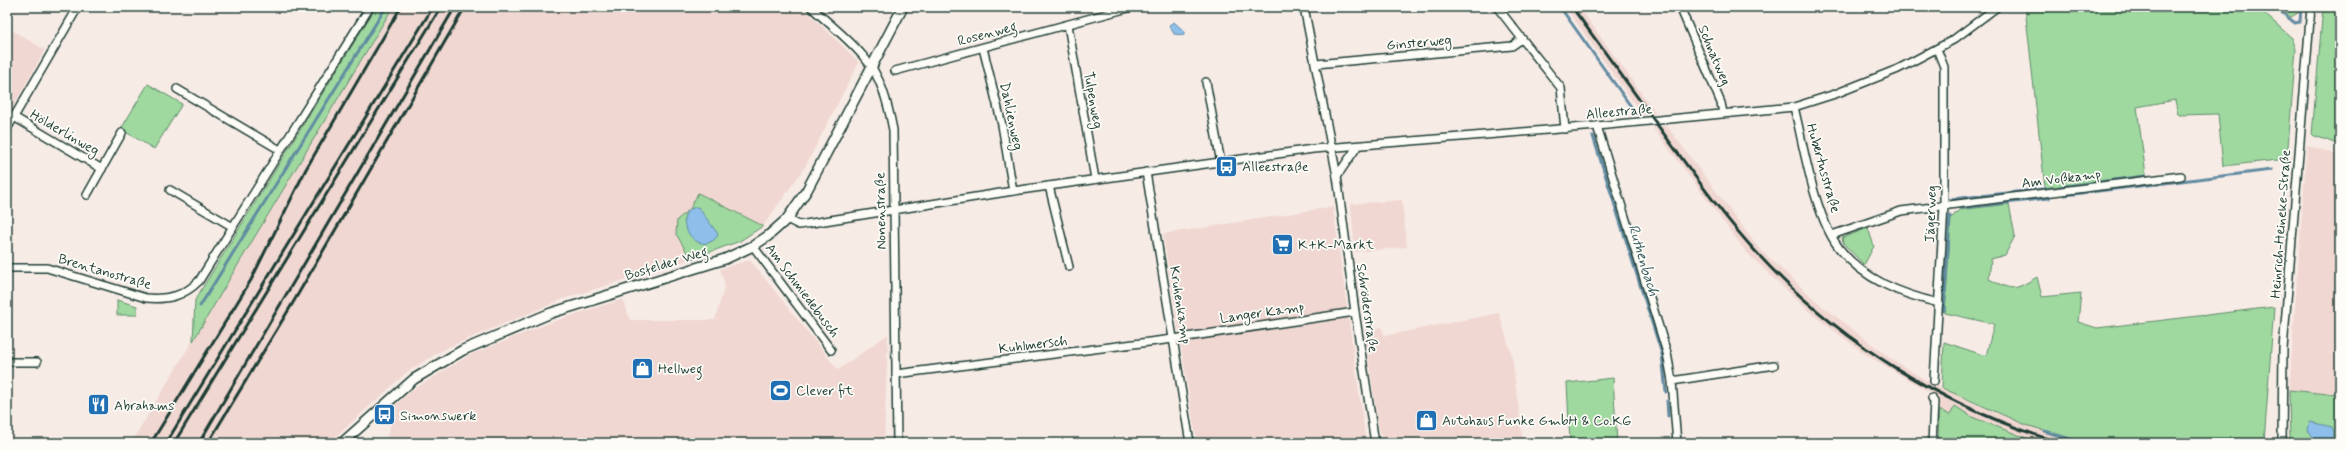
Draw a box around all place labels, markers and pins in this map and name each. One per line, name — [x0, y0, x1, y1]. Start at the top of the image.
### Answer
bus stop icon: Alleestraße — [1213, 153, 1239, 179]
place label: Alleestraße — [1242, 158, 1309, 176]
supermarket icon: K+K-Markt — [1269, 231, 1295, 257]
place label: K+K-Markt — [1298, 236, 1375, 254]
shop icon: Hellweg — [630, 355, 656, 381]
place label: Hellweg — [658, 360, 703, 380]
sports icon: Clever fit — [768, 377, 794, 403]
place label: Clever fit — [796, 382, 854, 400]
restaurant icon: Abrahams — [85, 392, 111, 418]
place label: Abrahams — [114, 397, 174, 415]
bus stop icon: Simonswerk — [371, 402, 397, 428]
place label: Simonswerk — [400, 407, 476, 425]
shop icon: Autohaus Funke GmbH & Co.KG — [1414, 407, 1440, 433]
place label: Autohaus Funke GmbH & Co.KG — [1442, 412, 1631, 430]

